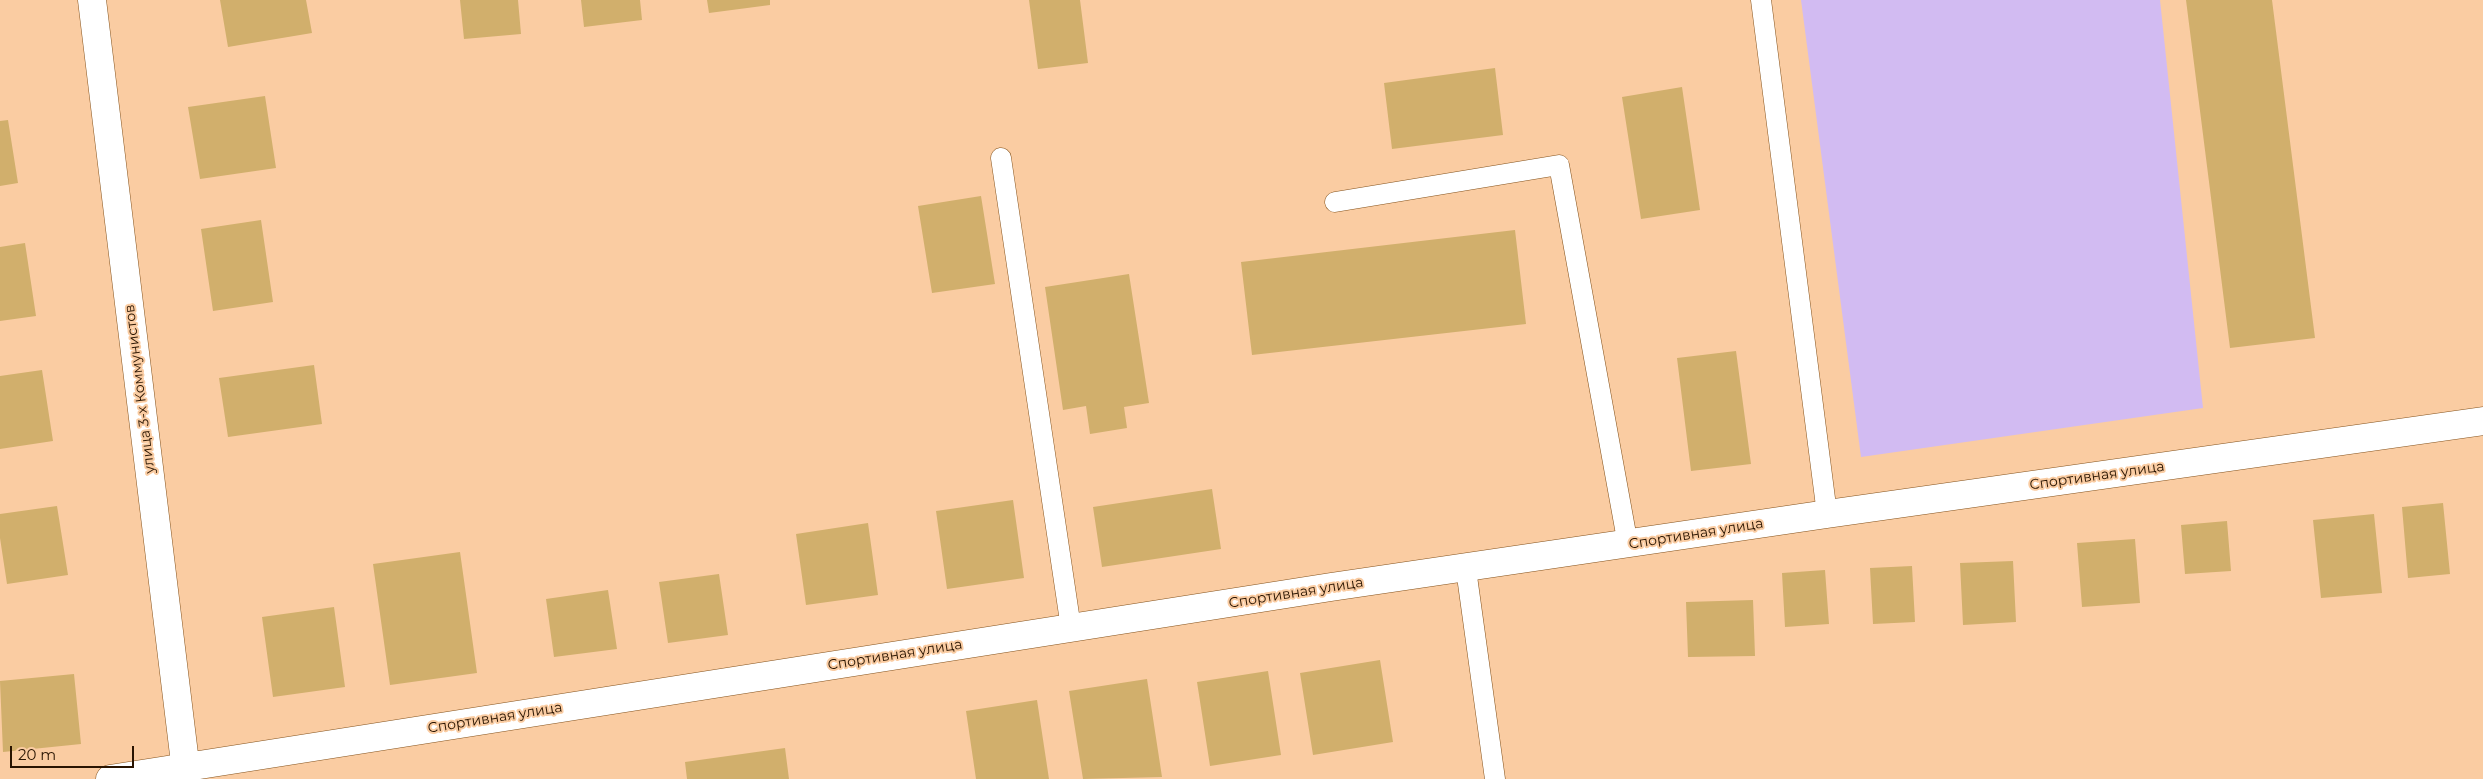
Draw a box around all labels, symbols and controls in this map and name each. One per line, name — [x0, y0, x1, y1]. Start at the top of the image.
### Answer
street label: улица 3-х Коммунистов — [121, 304, 159, 474]
street label: Спортивная улица — [2029, 458, 2165, 494]
street label: Спортивная улица — [1628, 515, 1764, 553]
street label: Спортивная улица — [1228, 574, 1364, 612]
street label: Спортивная улица — [827, 636, 963, 674]
street label: Спортивная улица — [427, 699, 563, 737]
scale bar — [12, 736, 136, 768]
text: 20 m — [18, 745, 56, 764]

